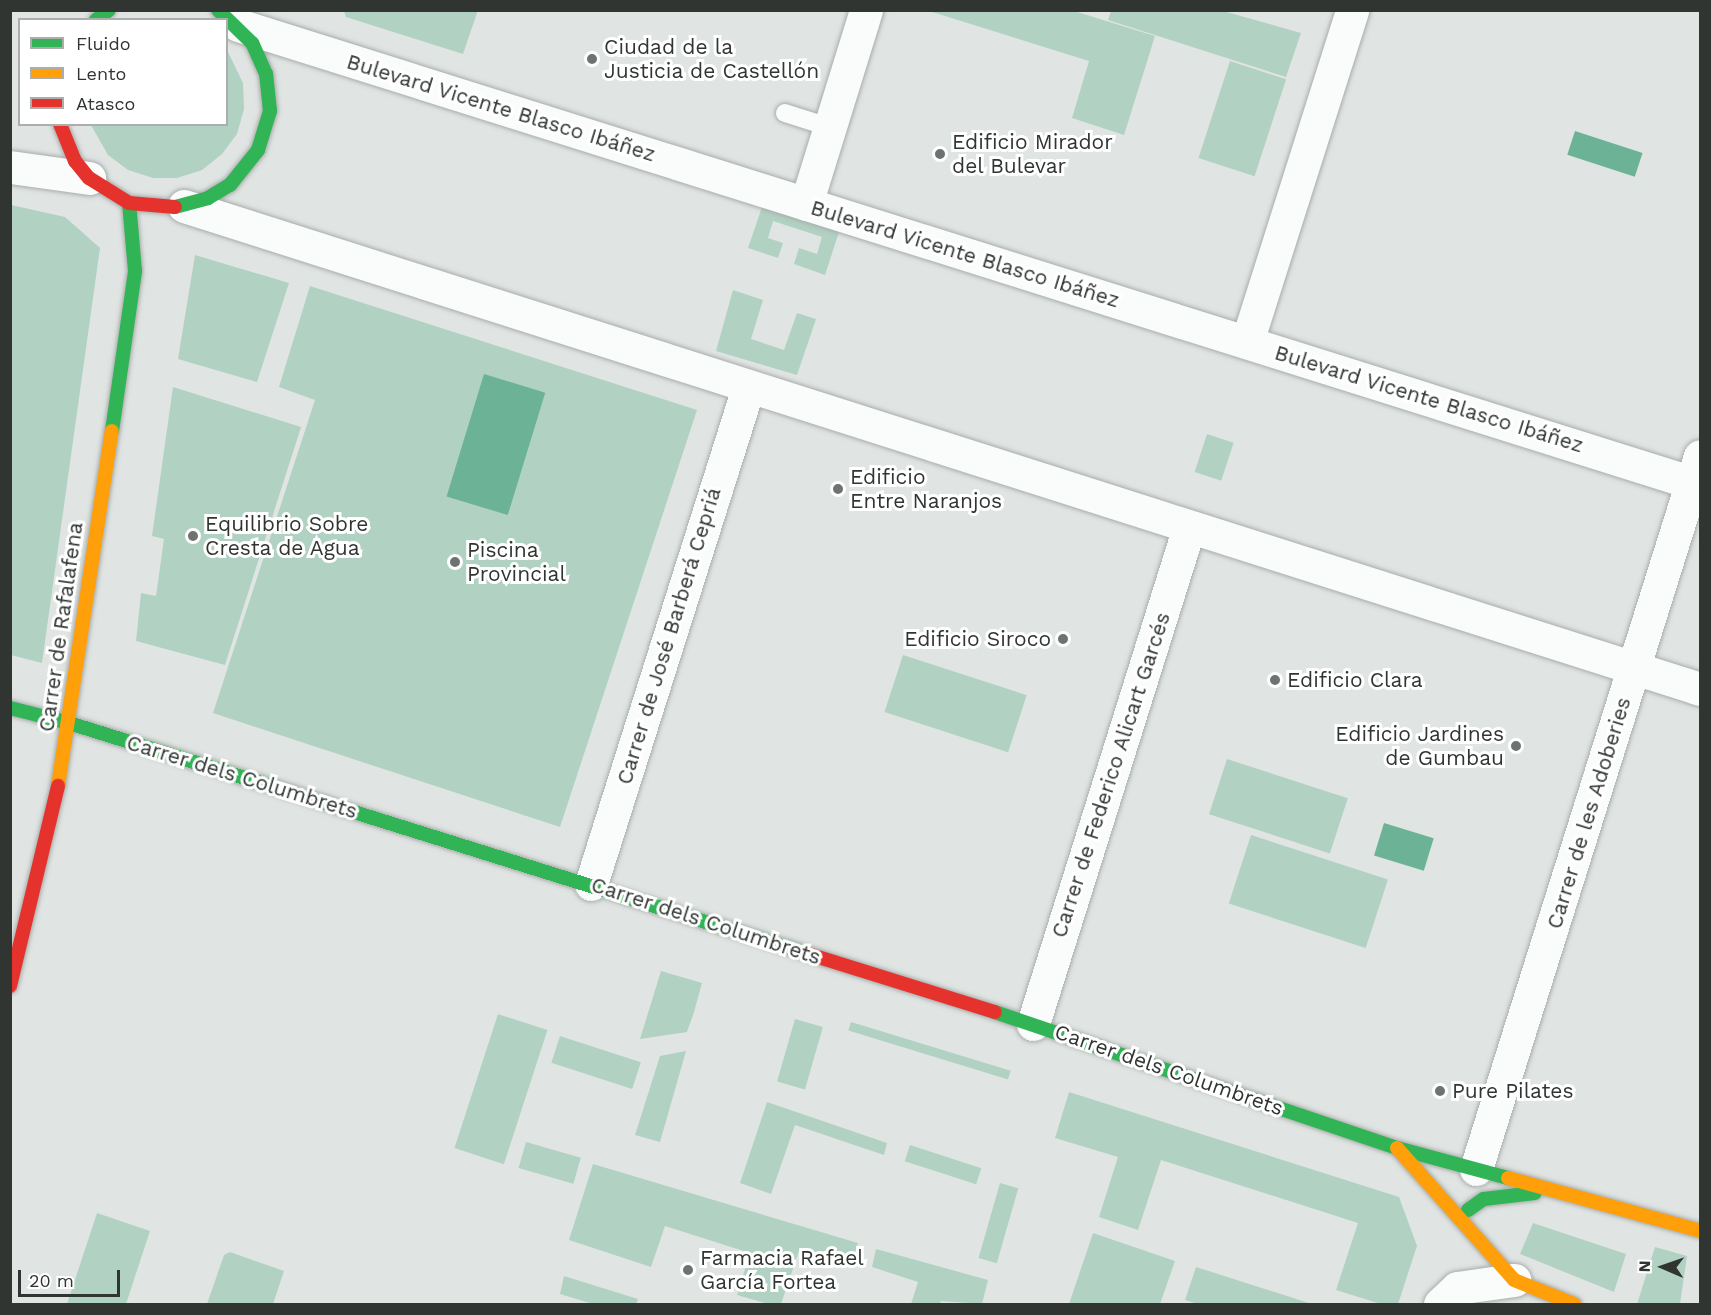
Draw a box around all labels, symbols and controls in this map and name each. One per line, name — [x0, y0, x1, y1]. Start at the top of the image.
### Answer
legend — [18, 18, 228, 126]
text: Fluido — [76, 33, 130, 54]
place label: Ciudad de la Justicia de Castellón — [604, 34, 820, 84]
street label: Bulevard Vicente Blasco Ibáñez — [343, 49, 659, 167]
marker: Ciudad de la Justicia de Castellón — [585, 52, 599, 66]
text: Lento — [76, 63, 126, 84]
text: Atasco — [76, 93, 135, 114]
place label: Edificio Mirador del Bulevar — [952, 129, 1113, 179]
marker: Edificio Mirador del Bulevar — [933, 147, 947, 161]
street label: Bulevard Vicente Blasco Ibáñez — [807, 195, 1123, 313]
street label: Bulevard Vicente Blasco Ibáñez — [1271, 340, 1587, 458]
place label: Edificio Entre Naranjos — [850, 464, 1002, 514]
marker: Edificio Entre Naranjos — [831, 482, 845, 496]
street label: Carrer de José Barberá Cepriá — [612, 484, 726, 788]
place label: Equilibrio Sobre Cresta de Agua — [205, 511, 368, 561]
street label: Carrer de Rafalafena — [34, 520, 88, 734]
marker: Equilibrio Sobre Cresta de Agua — [186, 529, 200, 543]
place label: Piscina Provincial — [467, 537, 566, 587]
marker: Piscina Provincial — [448, 555, 462, 569]
street label: Carrer de Federico Alicart Garcés — [1046, 609, 1176, 941]
place label: Edificio Siroco — [904, 626, 1051, 652]
marker: Edificio Siroco — [1056, 632, 1070, 646]
place label: Edificio Clara — [1287, 667, 1423, 693]
marker: Edificio Clara — [1268, 673, 1282, 687]
street label: Carrer de les Adoberies — [1542, 694, 1636, 932]
place label: Edificio Jardines de Gumbau — [1335, 721, 1504, 771]
street label: Carrer dels Columbrets — [123, 730, 361, 824]
marker: Edificio Jardines de Gumbau — [1509, 739, 1523, 753]
street label: Carrer dels Columbrets — [588, 872, 824, 970]
street label: Carrer dels Columbrets — [1051, 1019, 1287, 1121]
place label: Pure Pilates — [1452, 1078, 1574, 1104]
marker: Pure Pilates — [1433, 1084, 1447, 1098]
north arrow — [1633, 1237, 1693, 1297]
place label: Farmacia Rafael García Fortea — [700, 1245, 864, 1295]
scale bar — [21, 1258, 123, 1296]
text: N — [1635, 1260, 1654, 1273]
marker: Farmacia Rafael García Fortea — [681, 1263, 695, 1277]
text: 20 m — [29, 1270, 74, 1291]

